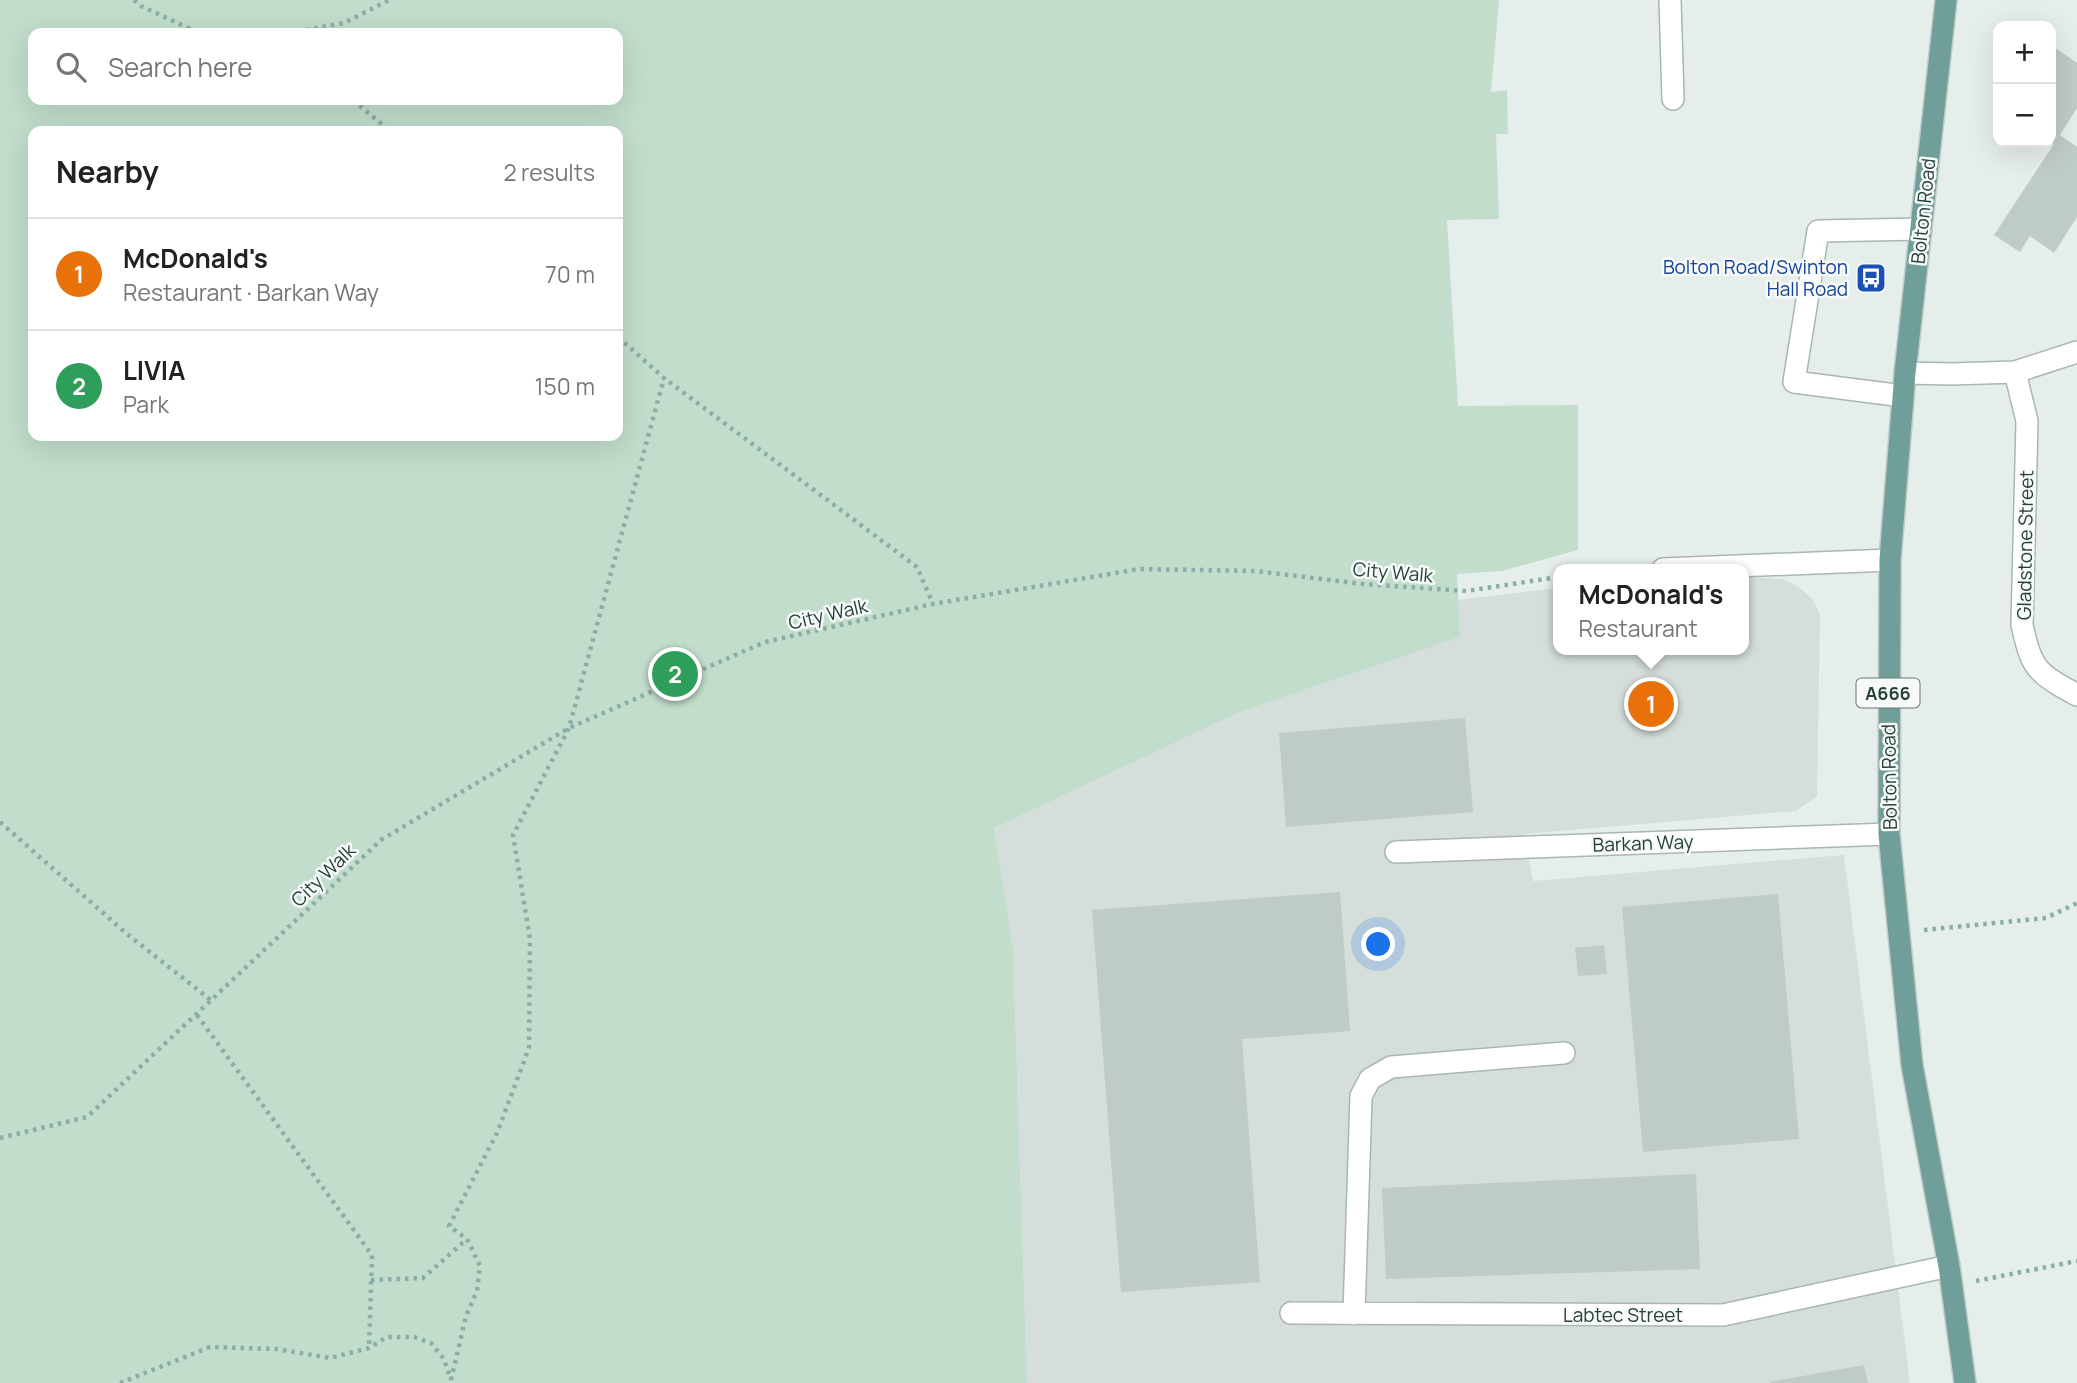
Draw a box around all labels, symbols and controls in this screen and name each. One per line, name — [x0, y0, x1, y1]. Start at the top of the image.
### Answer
map controls — [1993, 21, 2056, 147]
button: + — [1993, 21, 2056, 84]
search box — [28, 28, 623, 105]
icon: search — [52, 48, 90, 86]
text: Search here — [108, 49, 253, 85]
button: − — [1993, 84, 2056, 147]
text: Nearby — [56, 151, 159, 192]
text: 2 results — [503, 156, 595, 188]
street label: Bolton Road — [1905, 157, 1941, 265]
text: McDonald's — [123, 240, 268, 276]
place label: Bolton Road/Swinton Hall Road — [1663, 254, 1848, 302]
text: 1 — [74, 258, 84, 290]
text: 70 m — [545, 258, 595, 290]
bus stop icon: Bolton Road/Swinton Hall Road — [1854, 261, 1888, 295]
text: Restaurant · Barkan Way — [123, 276, 379, 308]
text: LIVIA — [123, 352, 186, 388]
text: 2 — [72, 370, 86, 402]
text: 150 m — [535, 370, 595, 402]
text: Park — [123, 388, 169, 420]
street label: Gladstone Street — [2011, 470, 2039, 620]
street label: City Walk — [1352, 556, 1435, 589]
popup — [1553, 564, 1749, 655]
text: McDonald's — [1579, 576, 1723, 612]
street label: City Walk — [786, 592, 871, 636]
text: Restaurant — [1579, 612, 1698, 644]
pin: 2 — [652, 648, 698, 700]
pin: 1 — [1628, 678, 1674, 730]
road number: A666 — [1856, 678, 1920, 708]
street label: Bolton Road — [1875, 724, 1903, 830]
street label: Barkan Way — [1592, 828, 1694, 858]
street label: City Walk — [285, 837, 361, 912]
your location — [1361, 927, 1395, 961]
street label: Labtec Street — [1563, 1302, 1683, 1328]

